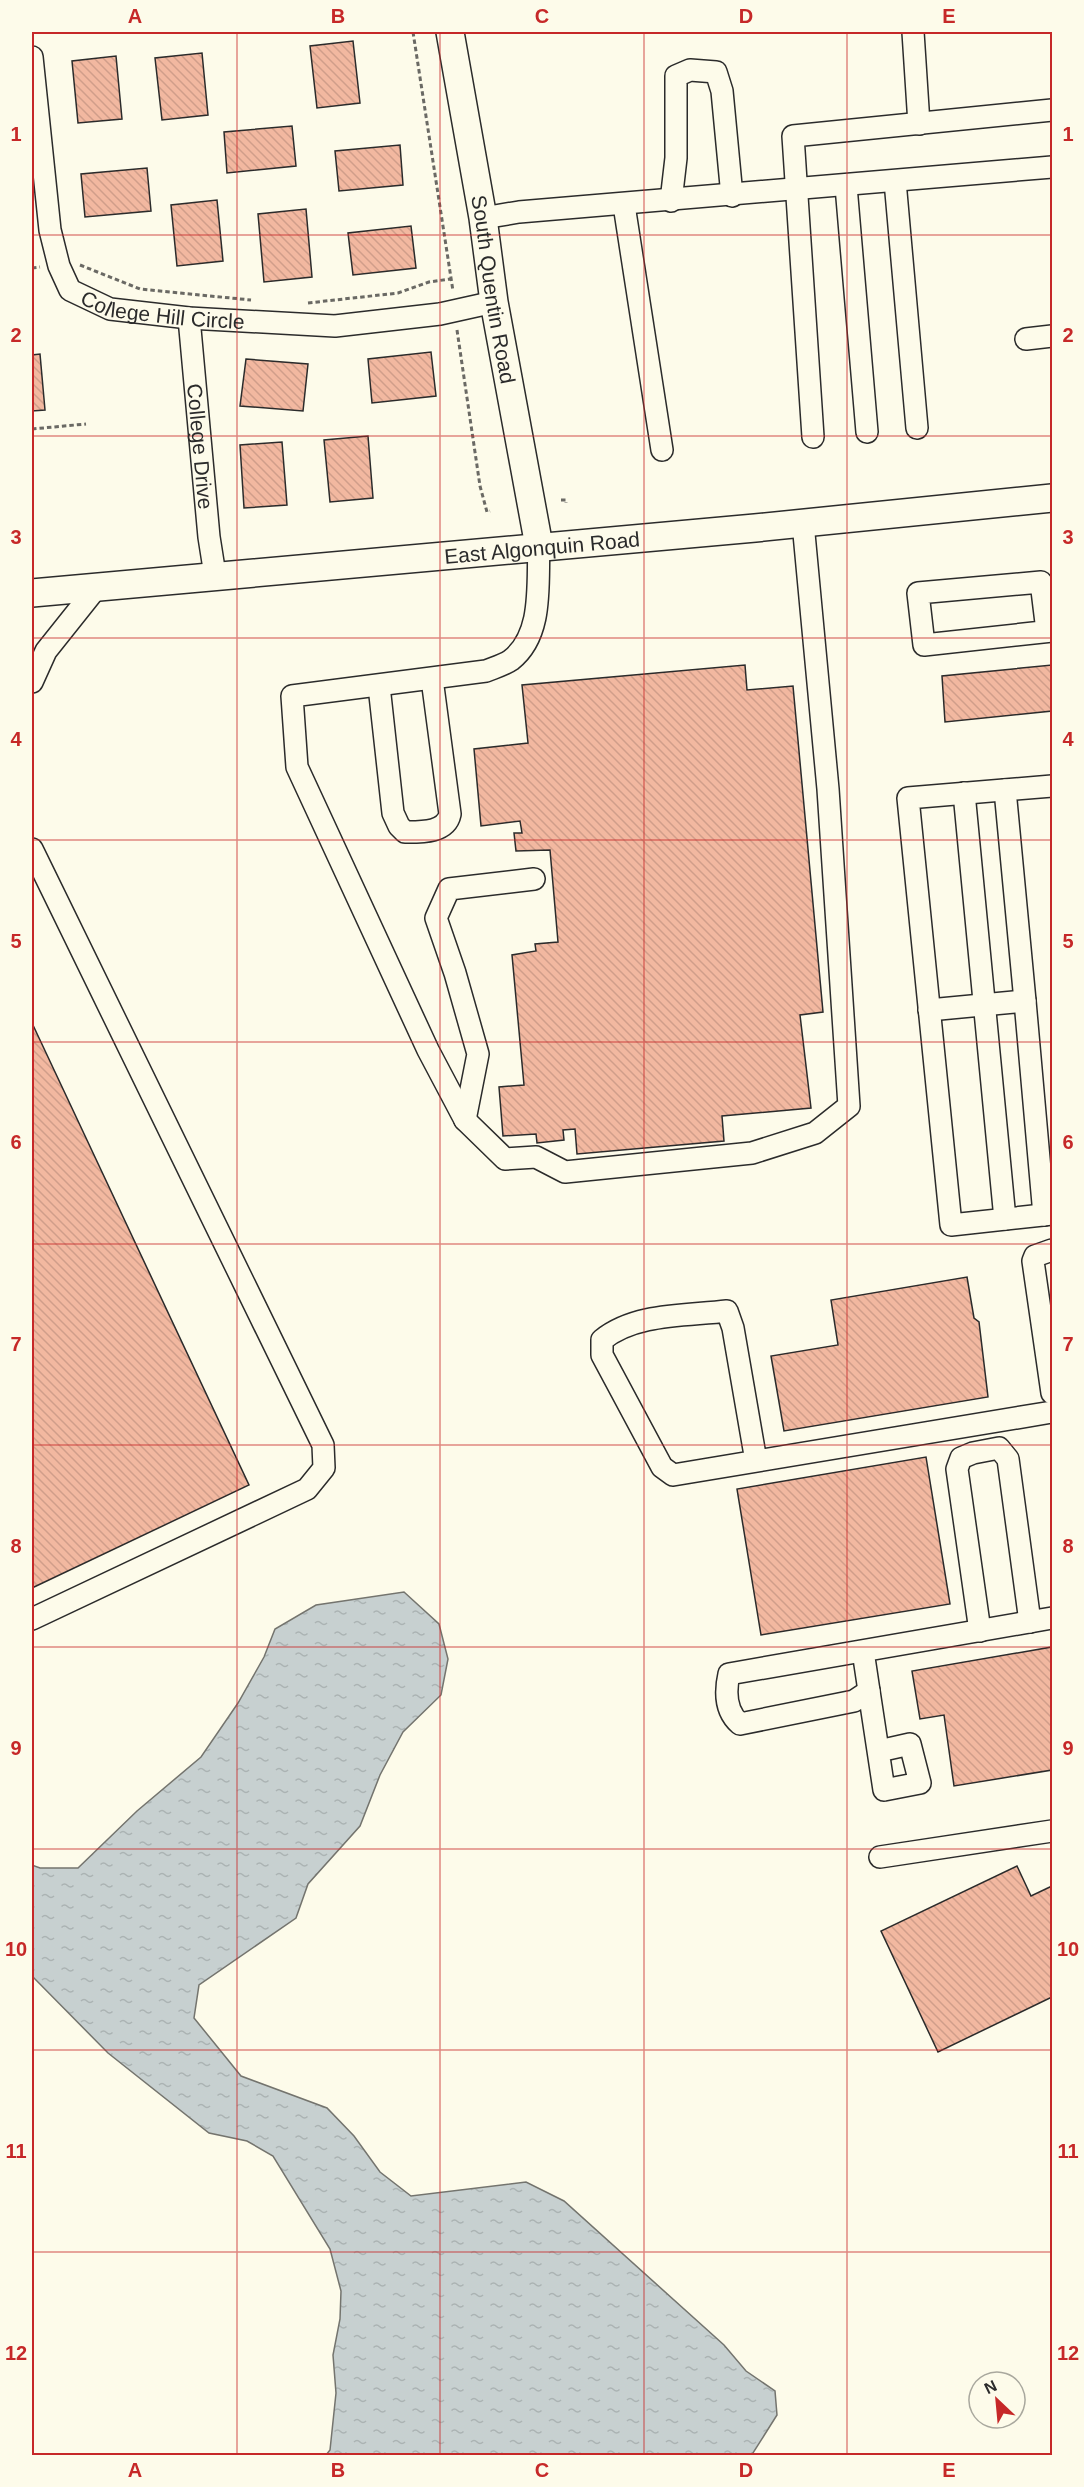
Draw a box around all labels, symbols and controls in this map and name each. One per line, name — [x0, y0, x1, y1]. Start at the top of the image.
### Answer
text: A — [128, 5, 142, 27]
text: B — [331, 5, 345, 27]
text: C — [535, 5, 549, 27]
text: D — [739, 5, 753, 27]
text: E — [942, 5, 956, 27]
text: 1 — [10, 123, 22, 145]
text: 1 — [1062, 123, 1074, 145]
street label: South Quentin Road — [468, 193, 520, 385]
street label: College Hill Circle — [77, 285, 245, 333]
text: 2 — [10, 324, 22, 346]
text: 2 — [1062, 324, 1074, 346]
street label: College Drive — [184, 383, 218, 510]
text: 3 — [10, 526, 22, 548]
text: 3 — [1062, 526, 1074, 548]
street label: East Algonquin Road — [443, 527, 641, 567]
text: 4 — [10, 728, 22, 750]
text: 4 — [1062, 728, 1074, 750]
text: 5 — [10, 930, 22, 952]
text: 5 — [1062, 930, 1074, 952]
text: 6 — [10, 1131, 22, 1153]
text: 6 — [1062, 1131, 1074, 1153]
text: 7 — [10, 1333, 22, 1355]
text: 7 — [1062, 1333, 1074, 1355]
text: 8 — [10, 1535, 22, 1557]
text: 8 — [1062, 1535, 1074, 1557]
text: 9 — [10, 1737, 22, 1759]
text: 9 — [1062, 1737, 1074, 1759]
text: 10 — [5, 1938, 27, 1960]
text: 10 — [1057, 1938, 1079, 1960]
text: 11 — [5, 2140, 27, 2162]
text: 11 — [1057, 2140, 1079, 2162]
text: 12 — [5, 2342, 27, 2364]
text: 12 — [1057, 2342, 1079, 2364]
north arrow — [967, 2370, 1027, 2430]
text: N — [982, 2377, 1000, 2397]
text: A — [128, 2459, 142, 2481]
text: B — [331, 2459, 345, 2481]
text: C — [535, 2459, 549, 2481]
text: D — [739, 2459, 753, 2481]
text: E — [942, 2459, 956, 2481]

